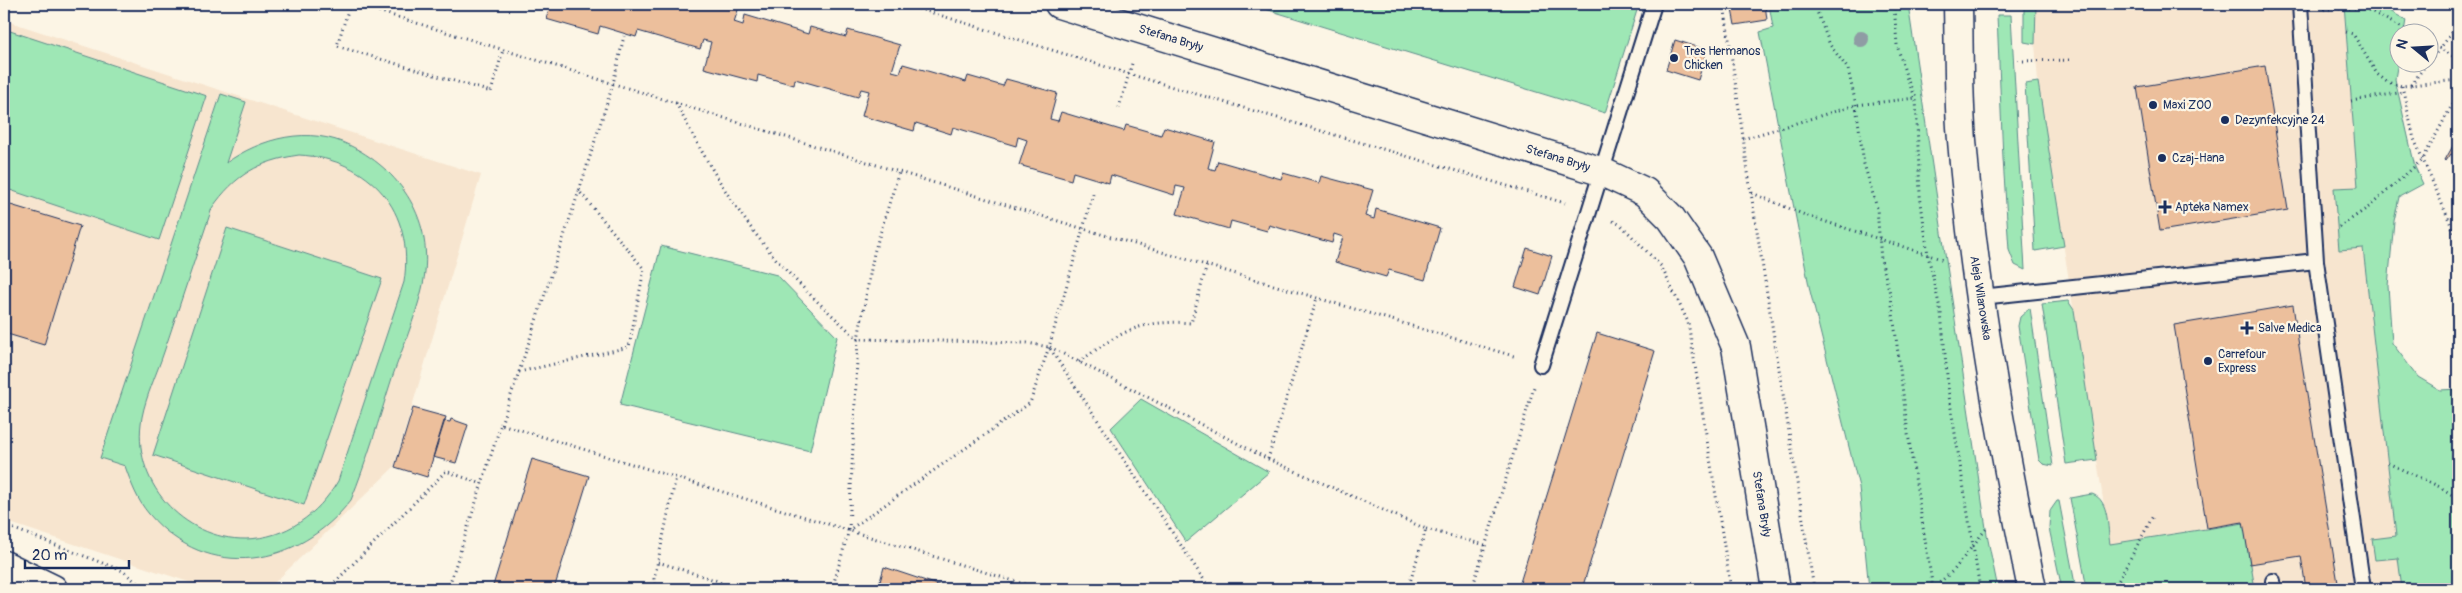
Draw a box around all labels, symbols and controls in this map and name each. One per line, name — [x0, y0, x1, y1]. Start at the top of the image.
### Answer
street label: Stefana Bryły — [1137, 22, 1205, 55]
north arrow — [2390, 22, 2440, 72]
text: N — [2393, 37, 2412, 51]
place label: Tres Hermanos Chicken — [1684, 44, 1761, 73]
marker: Tres Hermanos Chicken — [1668, 52, 1680, 64]
place label: Maxi ZOO — [2163, 98, 2212, 113]
marker: Maxi ZOO — [2147, 99, 2159, 111]
place label: Dezynfekcyjne 24 — [2235, 113, 2325, 128]
marker: Dezynfekcyjne 24 — [2219, 114, 2231, 126]
street label: Stefana Bryły — [1524, 142, 1592, 175]
place label: Czaj-Hana — [2172, 151, 2225, 166]
marker: Czaj-Hana — [2156, 152, 2168, 164]
place label: Apteka Namex — [2175, 200, 2249, 215]
marker: Apteka Namex — [2159, 201, 2171, 213]
street label: Aleja Wilanowska — [1966, 255, 1995, 342]
marker: Salve Medica — [2240, 321, 2254, 335]
place label: Salve Medica — [2258, 321, 2322, 336]
place label: Carrefour Express — [2218, 347, 2267, 376]
marker: Carrefour Express — [2202, 355, 2214, 367]
street label: Stefana Bryły — [1749, 470, 1774, 538]
scale bar — [25, 538, 129, 570]
text: 20 m — [32, 546, 67, 565]

